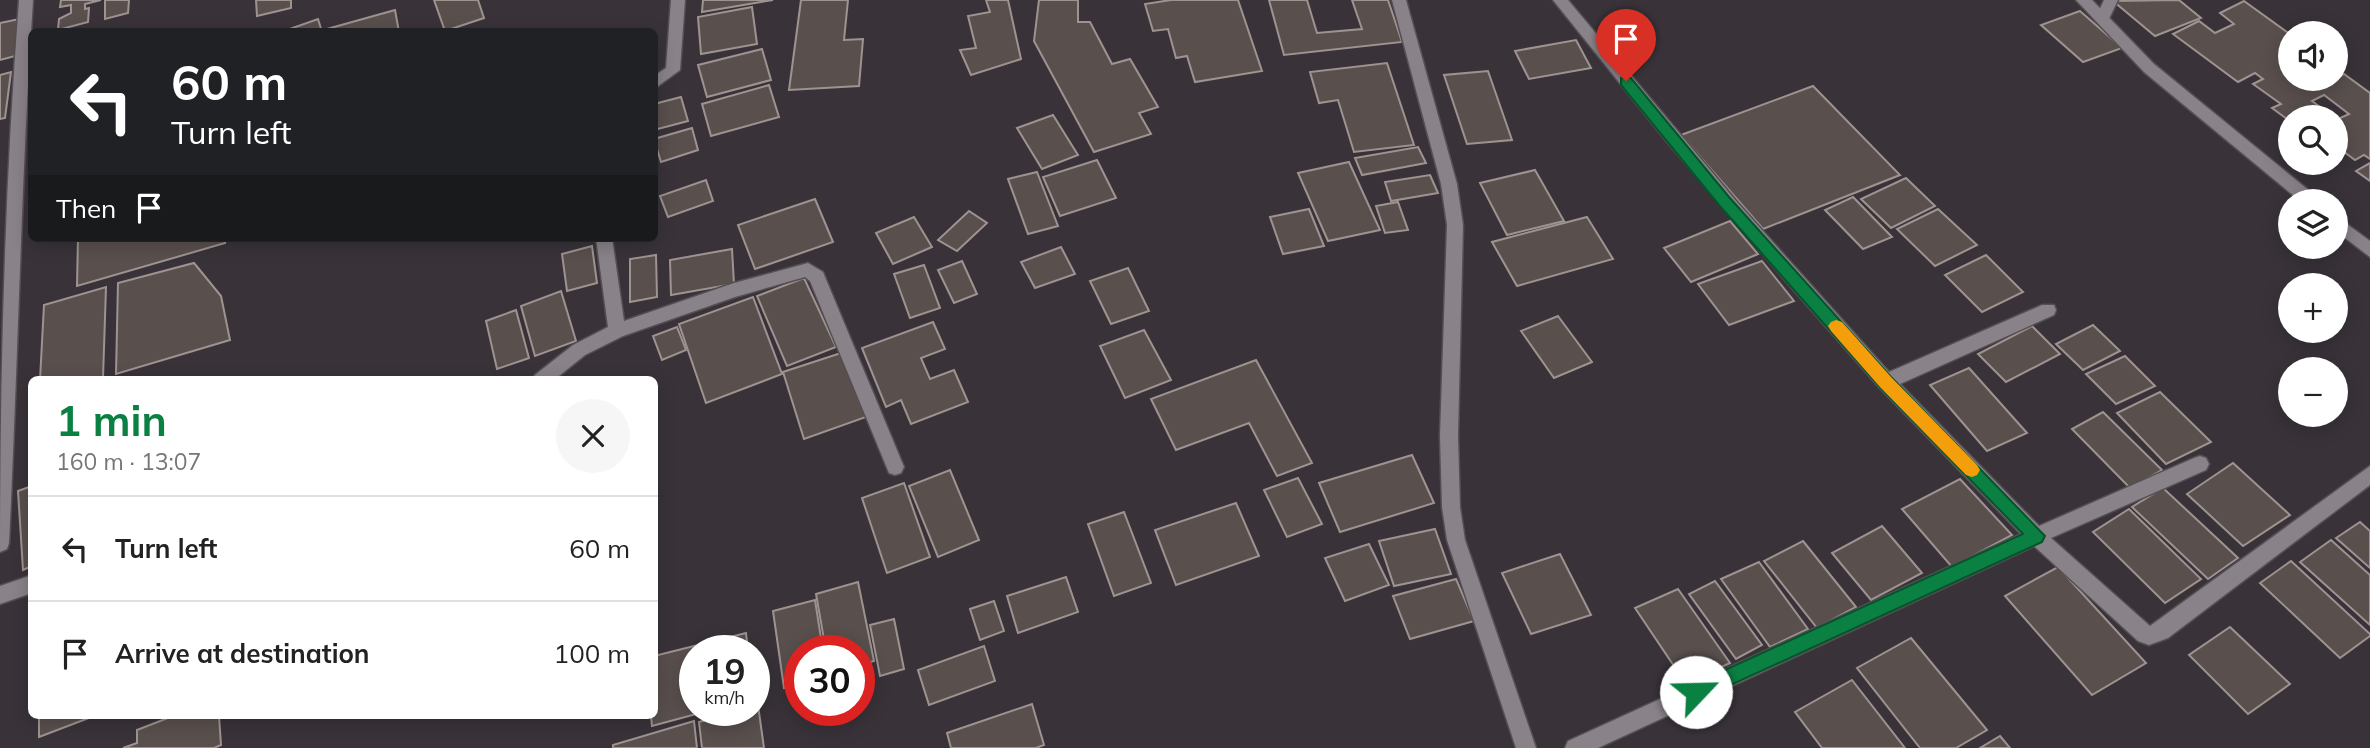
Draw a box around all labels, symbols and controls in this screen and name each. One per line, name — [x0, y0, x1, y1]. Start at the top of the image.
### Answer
pin — [1596, 9, 1656, 81]
icon: arrive — [1607, 20, 1645, 58]
map controls — [2278, 21, 2348, 427]
button: sound — [2278, 21, 2348, 91]
text: 60 m — [171, 51, 287, 112]
icon: left — [56, 56, 147, 147]
button: search — [2278, 105, 2348, 175]
text: Turn left — [171, 112, 291, 152]
icon: arrive — [130, 189, 168, 227]
button: layers — [2278, 189, 2348, 259]
text: Then — [56, 192, 116, 225]
button: + — [2278, 273, 2348, 343]
button: − — [2278, 357, 2348, 427]
text: 1 min — [56, 394, 167, 447]
button: close — [556, 399, 630, 473]
text: 160 m · 13:07 — [56, 447, 201, 476]
icon: left — [56, 530, 94, 568]
text: Turn left — [115, 532, 217, 565]
text: 60 m — [569, 532, 630, 565]
icon: arrive — [56, 635, 94, 673]
speed limit sign: 30 — [784, 635, 875, 726]
text: Arrive at destination — [115, 637, 370, 670]
text: 100 m — [554, 637, 630, 670]
text: 19 — [703, 649, 746, 693]
position arrow — [1659, 655, 1733, 729]
text: km/h — [704, 686, 745, 709]

